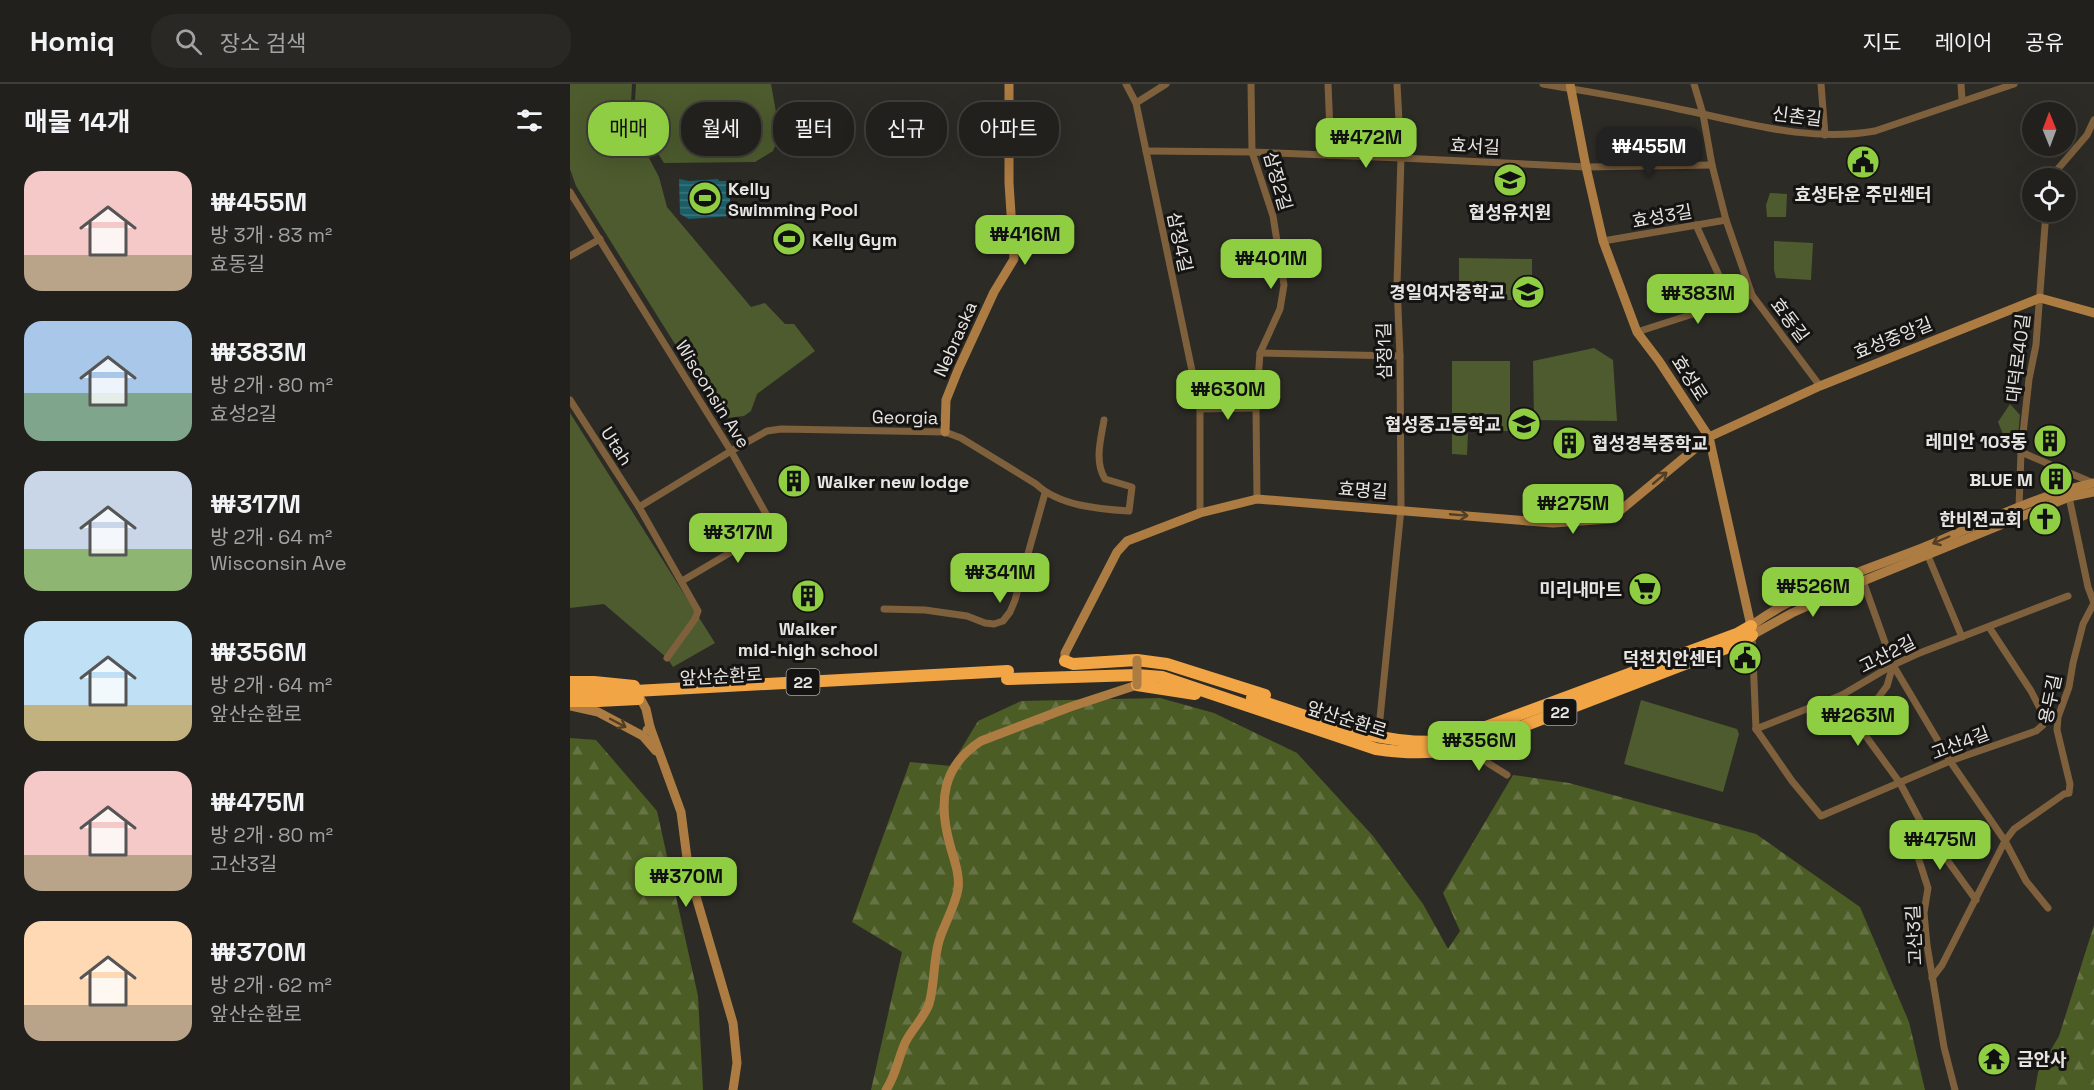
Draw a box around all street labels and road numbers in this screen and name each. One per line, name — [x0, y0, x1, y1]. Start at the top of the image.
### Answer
street label: 신촌길 — [1771, 102, 1823, 130]
street label: 효서길 — [1450, 133, 1500, 159]
street label: 삼정2길 — [1259, 149, 1297, 213]
street label: 효성3길 — [1630, 199, 1694, 233]
street label: 삼정4길 — [1162, 210, 1198, 274]
street label: 효동길 — [1766, 293, 1814, 347]
street label: Nebraska — [928, 298, 982, 380]
street label: 효성중앙길 — [1850, 312, 1936, 364]
street label: 대덕로40길 — [2001, 312, 2035, 404]
street label: 삼정1길 — [1372, 322, 1396, 380]
street label: Wisconsin Ave — [671, 336, 755, 452]
street label: 효성로 — [1667, 351, 1713, 405]
street label: Georgia — [872, 405, 938, 429]
street label: Utah — [596, 422, 638, 470]
street label: 효명길 — [1337, 477, 1389, 503]
street label: 고산2길 — [1855, 630, 1919, 678]
street label: 앞산순환로 — [679, 662, 763, 690]
road number: 22 — [786, 669, 820, 695]
street label: 용두길 — [2034, 672, 2066, 726]
street label: 앞산순환로 — [1304, 696, 1390, 742]
road number: 22 — [1544, 699, 1576, 725]
street label: 고산4길 — [1927, 721, 1993, 765]
street label: 고산3길 — [1901, 904, 1927, 966]

